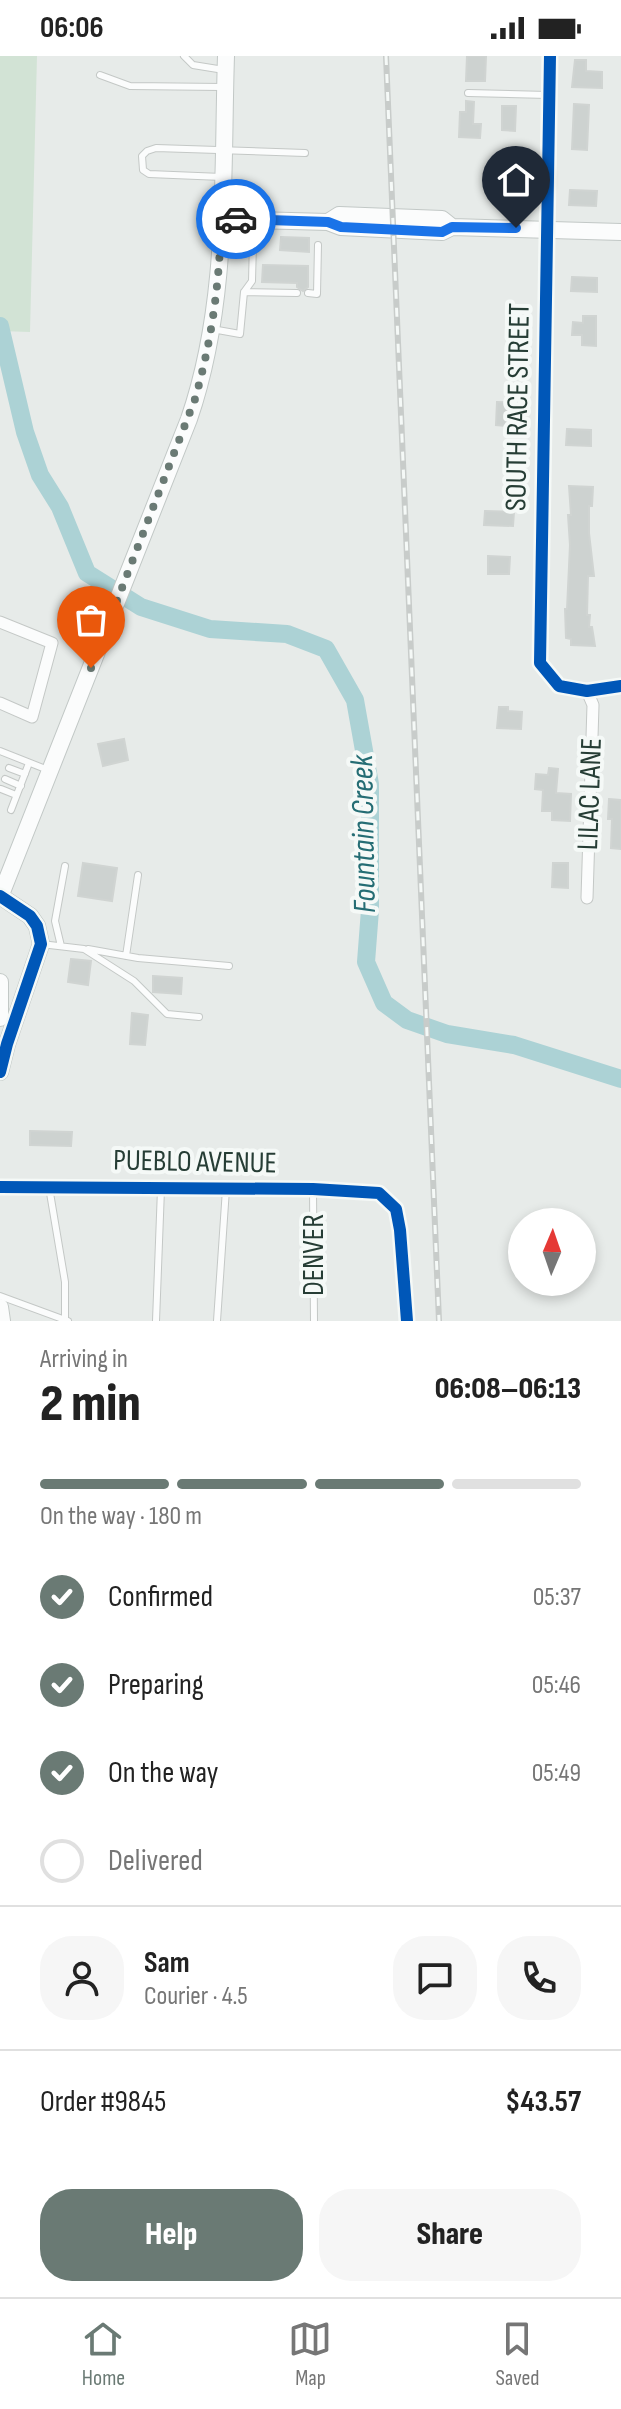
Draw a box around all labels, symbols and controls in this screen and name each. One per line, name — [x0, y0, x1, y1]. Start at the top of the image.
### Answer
text: 06:06 — [40, 10, 104, 46]
pin — [482, 146, 550, 228]
icon: home — [494, 158, 538, 202]
courier — [196, 179, 276, 259]
icon: car — [214, 197, 258, 241]
street label: SOUTH RACE STREET — [498, 303, 538, 511]
pin — [57, 586, 125, 668]
icon: bag — [69, 598, 113, 642]
street label: LILAC LANE — [570, 737, 610, 851]
water label: Fountain Creek — [343, 754, 385, 913]
street label: PUEBLO AVENUE — [113, 1143, 277, 1181]
north arrow — [508, 1208, 596, 1296]
map controls — [508, 1208, 596, 1296]
street label: DENVER — [296, 1214, 332, 1296]
text: Arriving in — [40, 1344, 128, 1375]
text: 06:08–06:13 — [435, 1371, 581, 1407]
text: 2 min — [40, 1373, 141, 1436]
text: On the way · 180 m — [40, 1501, 202, 1532]
icon: check — [40, 1575, 84, 1619]
text: Confirmed — [108, 1579, 213, 1615]
text: 05:37 — [533, 1582, 581, 1613]
icon: check — [40, 1663, 84, 1707]
text: Preparing — [108, 1667, 204, 1703]
text: 05:46 — [532, 1670, 581, 1701]
icon: check — [40, 1751, 84, 1795]
text: On the way — [108, 1755, 218, 1791]
text: 05:49 — [532, 1758, 581, 1789]
text: Delivered — [108, 1843, 203, 1879]
button: person — [40, 1936, 124, 2020]
button: chat — [393, 1936, 477, 2020]
button: phone — [497, 1936, 581, 2020]
text: Sam — [144, 1945, 190, 1981]
text: Courier · 4.5 — [144, 1981, 248, 2012]
text: Order #9845 — [40, 2084, 166, 2120]
text: $43.57 — [505, 2084, 581, 2120]
button: Help — [40, 2189, 303, 2281]
button: Share — [319, 2189, 581, 2281]
tab: Home — [81, 2317, 125, 2392]
tab: Map — [288, 2317, 332, 2392]
tab: Saved — [495, 2317, 540, 2392]

